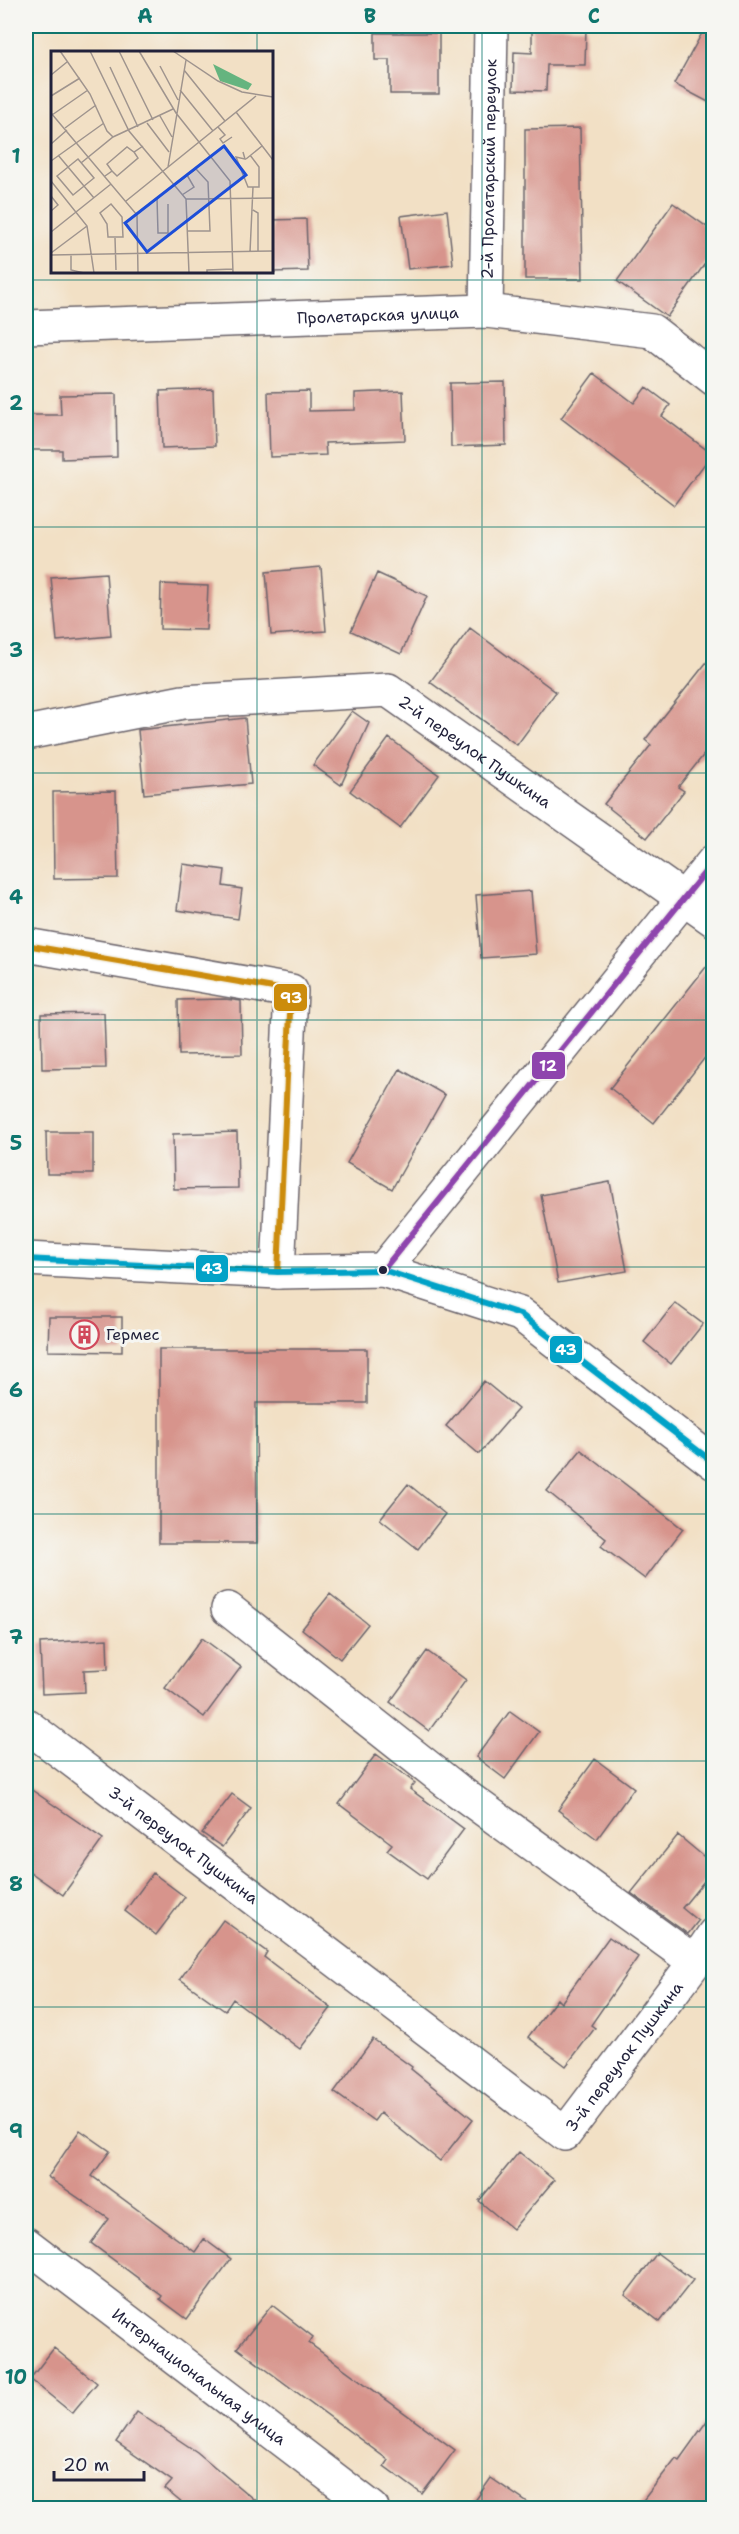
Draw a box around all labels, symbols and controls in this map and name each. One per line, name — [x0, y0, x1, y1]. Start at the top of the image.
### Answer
text: A — [137, 3, 153, 29]
text: B — [364, 3, 376, 29]
text: C — [588, 3, 600, 29]
inset map — [51, 51, 273, 273]
street label: 2-й Пролетарский переулок — [476, 58, 501, 279]
text: 1 — [11, 143, 21, 169]
street label: Пролетарская улица — [297, 301, 459, 328]
text: 2 — [9, 390, 23, 416]
text: 3 — [9, 637, 23, 663]
street label: 2-й переулок Пушкина — [395, 690, 556, 813]
text: 4 — [9, 884, 23, 910]
line badge: 93 — [273, 983, 308, 1012]
text: 93 — [280, 987, 302, 1008]
line badge: 12 — [531, 1051, 566, 1080]
text: 12 — [539, 1055, 557, 1076]
text: 5 — [10, 1130, 22, 1156]
line badge: 43 — [195, 1254, 229, 1283]
text: 43 — [201, 1258, 223, 1279]
unlabelled marker — [377, 1264, 389, 1276]
building icon: Гермес — [69, 1318, 101, 1350]
place label: Гермес — [106, 1324, 160, 1345]
line badge: 43 — [549, 1335, 583, 1364]
text: 43 — [555, 1339, 577, 1360]
text: 6 — [9, 1377, 23, 1403]
text: 7 — [9, 1624, 23, 1650]
street label: 3-й переулок Пушкина — [104, 1781, 263, 1908]
text: 8 — [9, 1871, 23, 1897]
street label: 3-й переулок Пушкина — [560, 1977, 687, 2136]
text: 9 — [9, 2118, 23, 2144]
street label: Интернациональная улица — [108, 2303, 291, 2449]
text: 10 — [5, 2364, 27, 2390]
scale bar — [54, 2444, 144, 2482]
text: 20 m — [63, 2453, 109, 2477]

